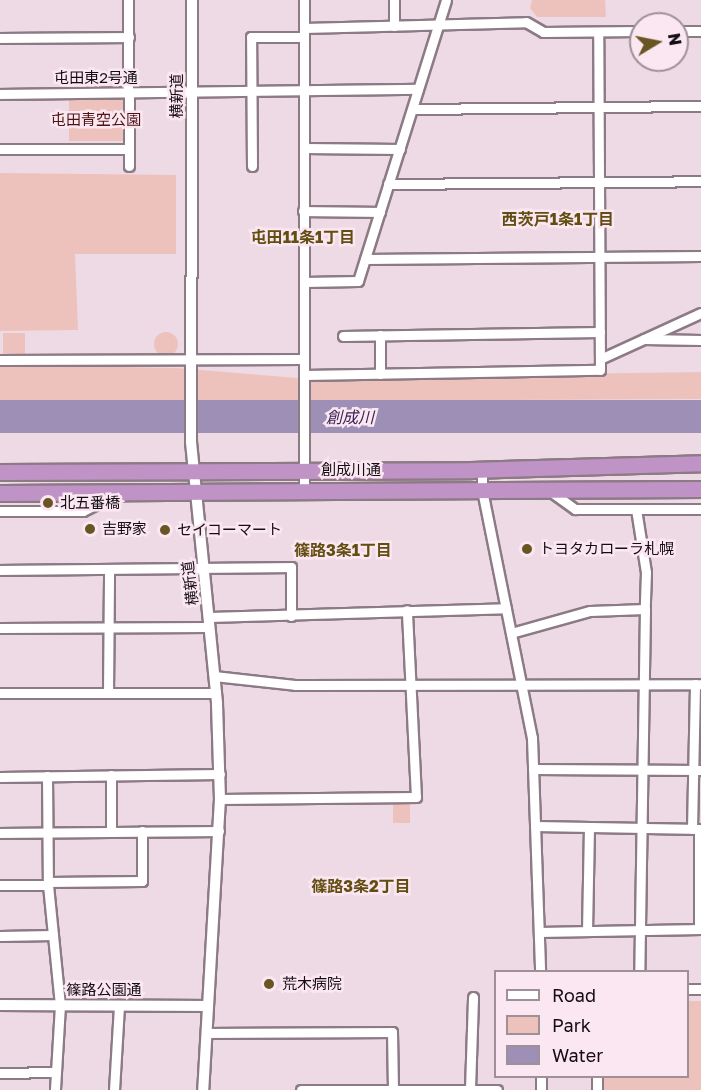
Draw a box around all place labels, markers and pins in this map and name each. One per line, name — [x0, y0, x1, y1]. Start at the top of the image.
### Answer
place label: 北五番橋 — [60, 494, 120, 512]
marker: 北五番橋 — [41, 496, 55, 510]
place label: 吉野家 — [102, 520, 147, 538]
place label: セイコーマート — [177, 521, 282, 539]
marker: 吉野家 — [83, 522, 97, 536]
marker: セイコーマート — [158, 523, 172, 537]
place label: トヨタカローラ札幌 — [539, 540, 674, 558]
marker: トヨタカローラ札幌 — [520, 542, 534, 556]
marker: 荒木病院 — [260, 975, 278, 993]
place label: 荒木病院 — [282, 975, 342, 993]

